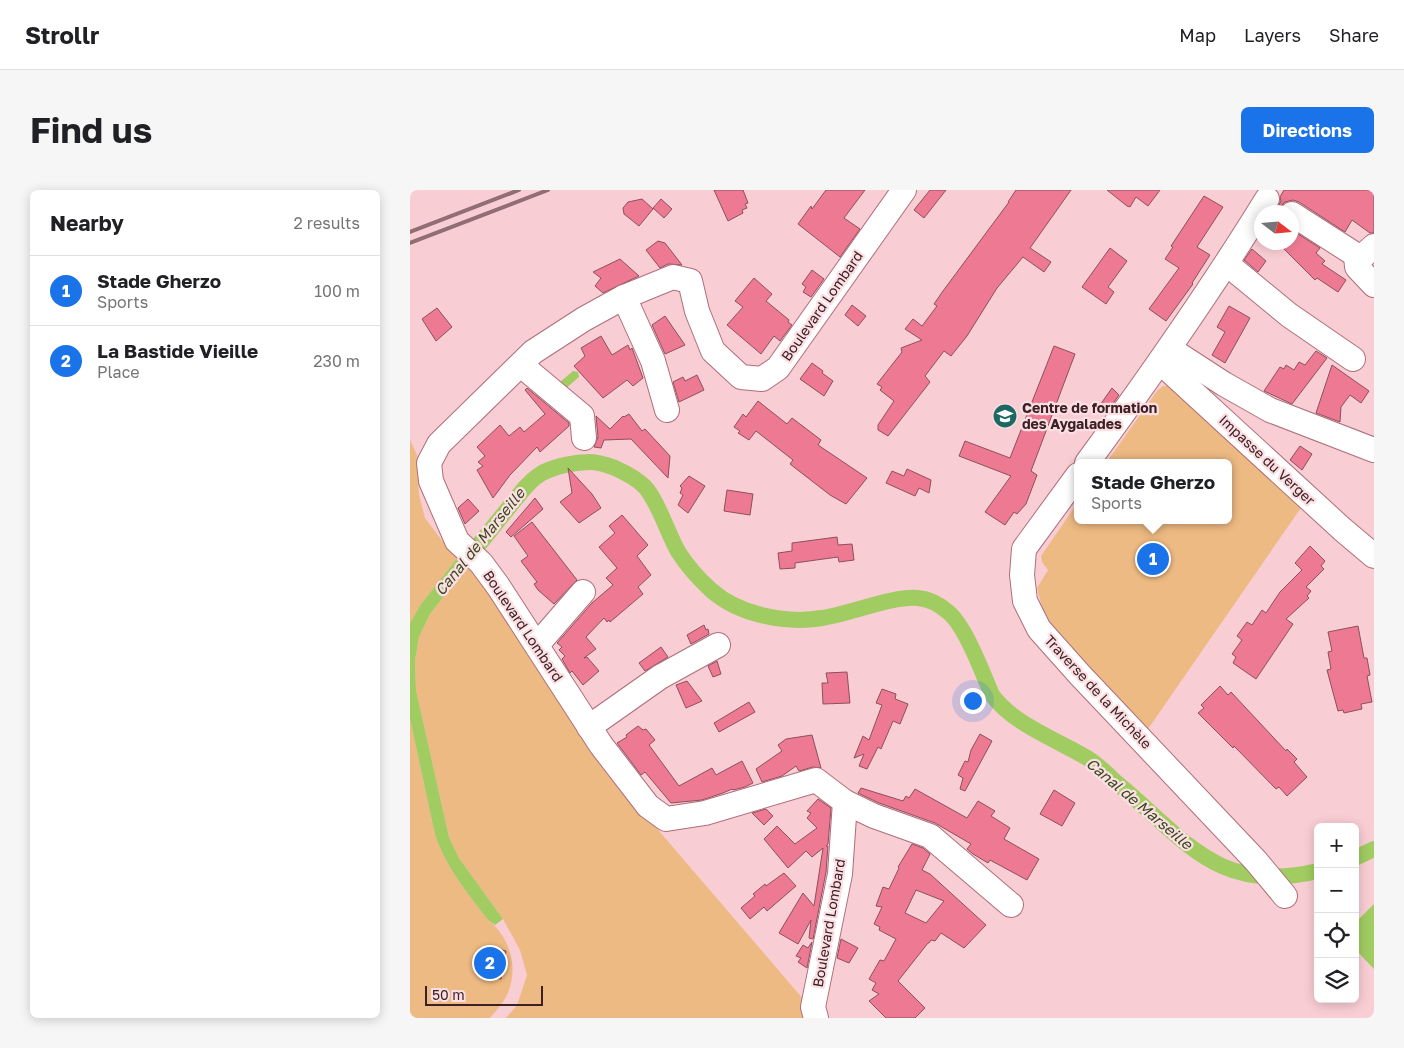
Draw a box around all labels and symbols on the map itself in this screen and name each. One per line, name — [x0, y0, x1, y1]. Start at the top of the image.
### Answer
north arrow — [1254, 205, 1299, 250]
street label: Boulevard Lombard — [777, 247, 866, 364]
place label: Centre de formation des Aygalades — [1022, 399, 1157, 432]
school or university icon: Centre de formation des Aygalades — [992, 403, 1018, 429]
street label: Impasse du Verger — [1216, 411, 1319, 509]
water label: Canal de Marseille — [430, 483, 529, 599]
pin: 1 — [1137, 540, 1169, 578]
street label: Boulevard Lombard — [480, 567, 567, 684]
street label: Traverse de la Michèle — [1041, 631, 1155, 752]
your location — [960, 688, 986, 714]
water label: Canal de Marseille — [1083, 754, 1197, 854]
street label: Boulevard Lombard — [809, 857, 848, 989]
pin: 2 — [474, 944, 506, 982]
scale bar — [425, 983, 542, 1006]

